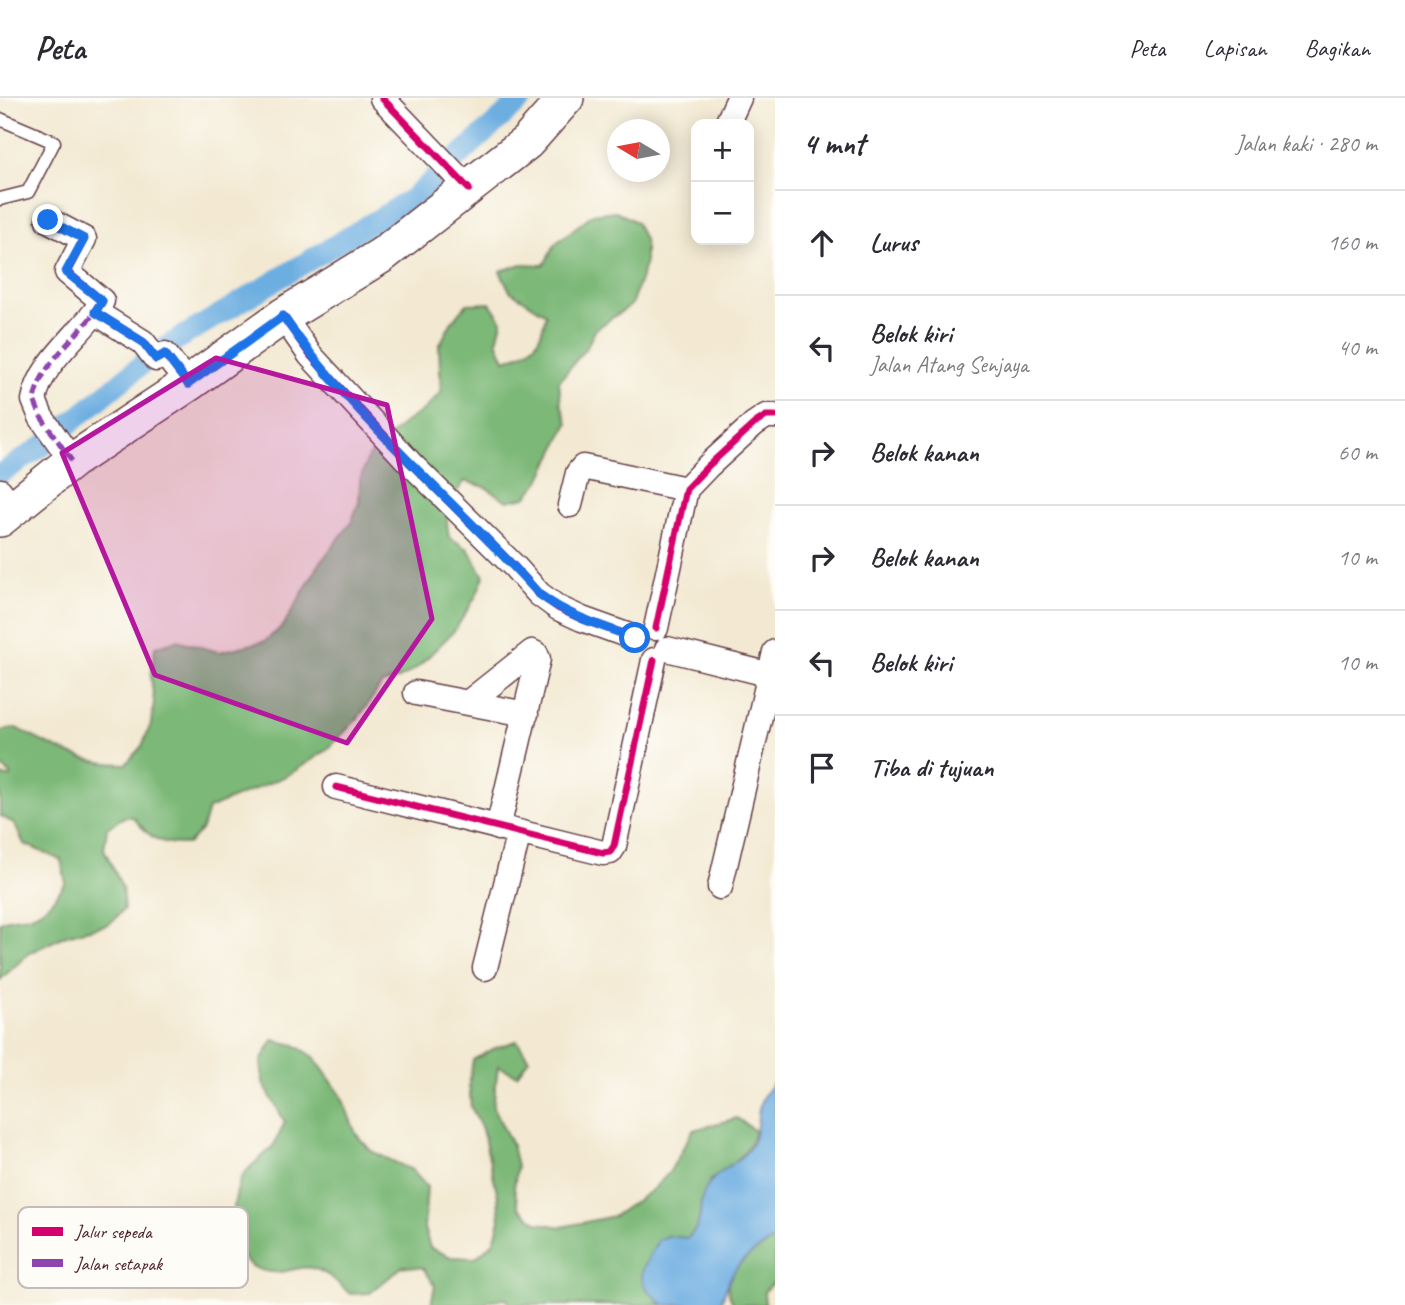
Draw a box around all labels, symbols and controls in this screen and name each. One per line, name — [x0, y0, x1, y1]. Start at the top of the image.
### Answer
text: Peta — [35, 27, 85, 69]
text: Peta — [1129, 33, 1166, 63]
text: Lapisan — [1204, 33, 1267, 63]
text: Bagikan — [1305, 33, 1370, 63]
north arrow — [607, 119, 670, 182]
map controls — [691, 119, 754, 245]
button: + — [691, 119, 754, 182]
text: 4 mnt — [803, 125, 865, 163]
text: Jalan kaki · 280 m — [1235, 129, 1377, 158]
button: − — [691, 182, 754, 245]
route end — [32, 204, 63, 235]
icon: ahead — [803, 224, 841, 262]
text: Lurus — [870, 226, 918, 259]
text: 160 m — [1328, 228, 1377, 257]
text: Belok kiri — [870, 317, 952, 350]
icon: left — [803, 329, 841, 367]
text: 40 m — [1338, 333, 1377, 362]
text: Jalan Atang Senjaya — [870, 350, 1028, 379]
icon: right — [803, 434, 841, 472]
text: Belok kanan — [870, 436, 979, 469]
text: 60 m — [1338, 438, 1377, 467]
icon: right — [803, 539, 841, 577]
text: Belok kanan — [870, 541, 979, 574]
text: 10 m — [1338, 543, 1377, 572]
route start — [619, 622, 650, 653]
icon: left — [803, 644, 841, 682]
text: Belok kiri — [870, 646, 952, 679]
text: 10 m — [1338, 648, 1377, 677]
icon: arrive — [803, 749, 841, 787]
text: Tiba di tujuan — [870, 751, 994, 784]
legend — [18, 1207, 248, 1288]
text: Jalur sepeda — [74, 1220, 153, 1244]
text: Jalan setapak — [74, 1252, 164, 1276]

